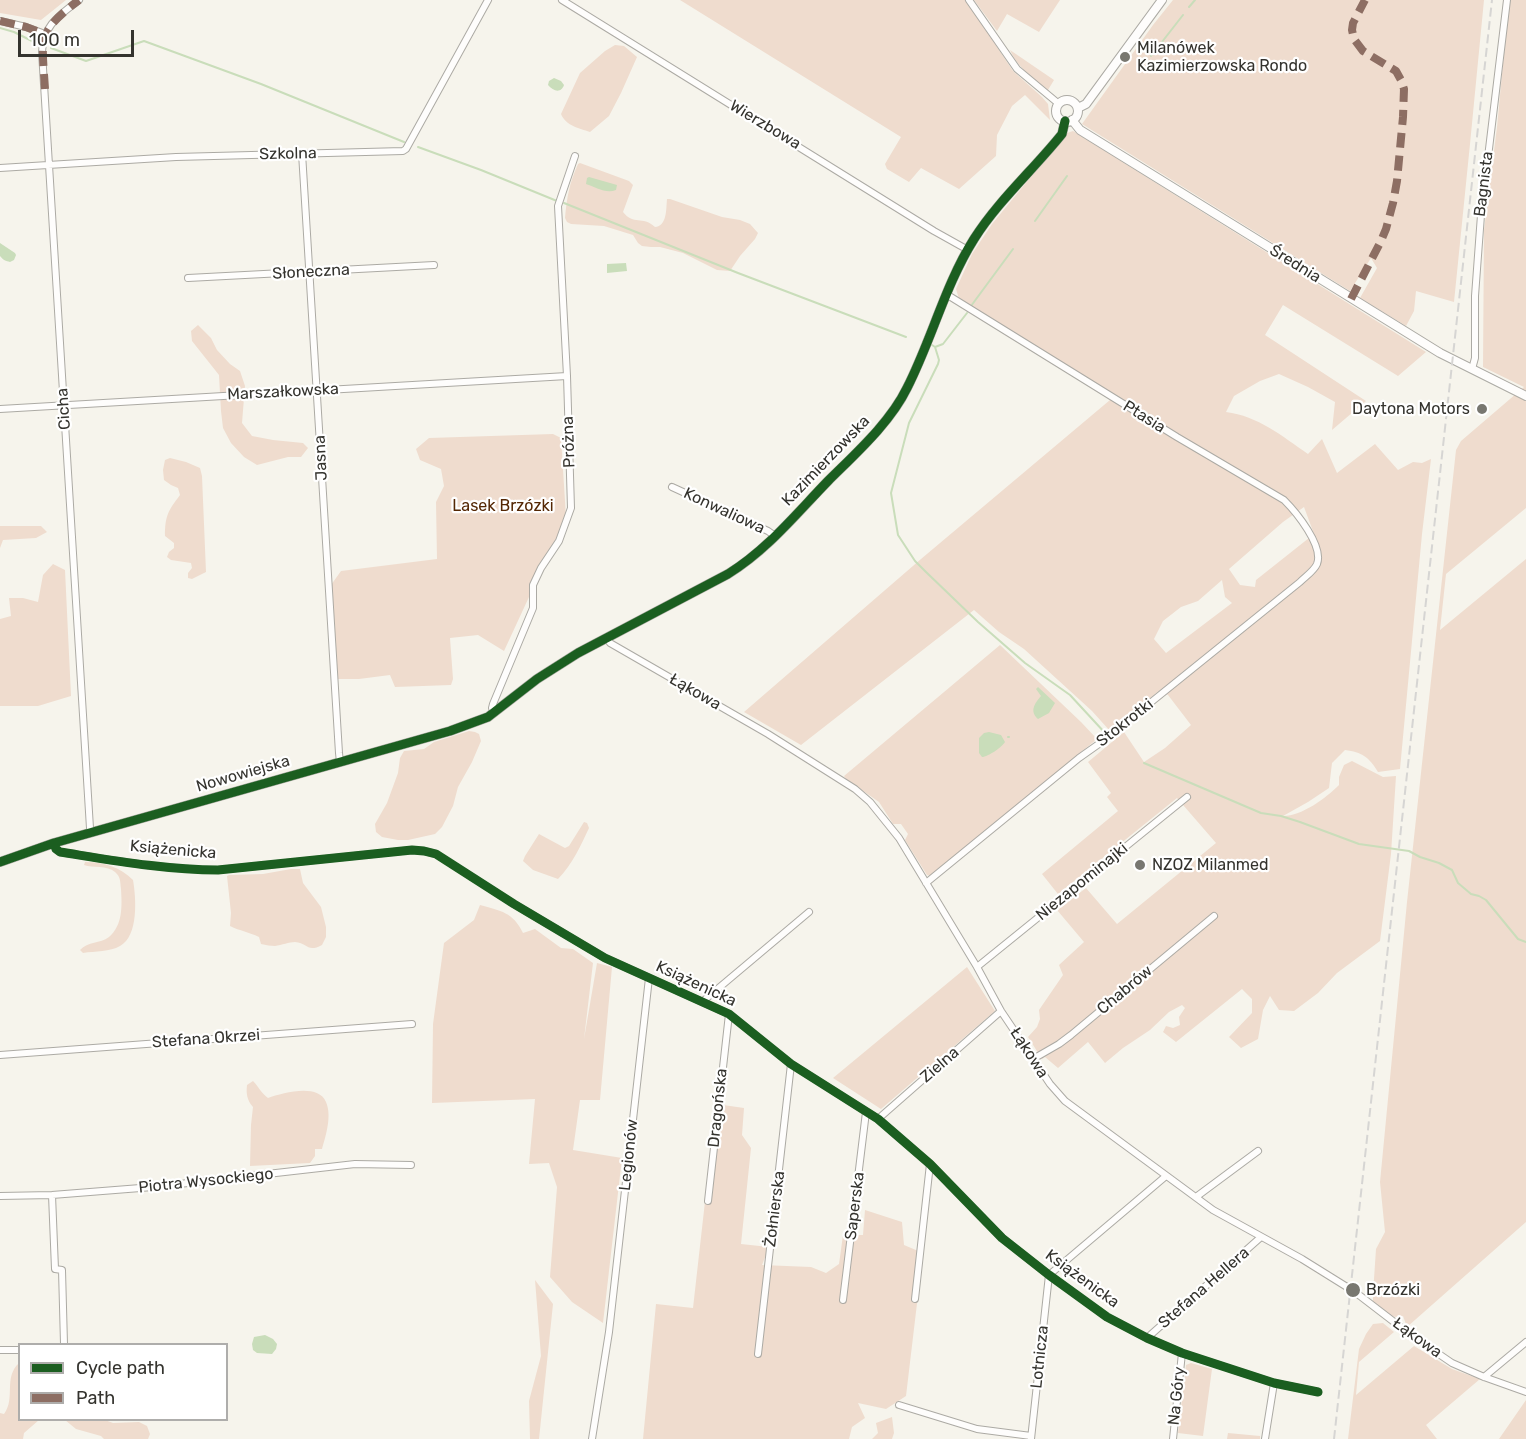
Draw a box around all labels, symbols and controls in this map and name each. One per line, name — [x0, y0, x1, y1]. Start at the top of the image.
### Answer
scale bar — [21, 18, 136, 56]
text: 100 m — [29, 29, 80, 51]
place label: Milanówek Kazimierzowska Rondo — [1137, 38, 1307, 76]
marker: Milanówek Kazimierzowska Rondo — [1118, 50, 1132, 64]
street label: Wierzbowa — [726, 96, 804, 154]
street label: Szkolna — [259, 144, 317, 164]
street label: Bagnista — [1470, 150, 1498, 218]
street label: Średnia — [1266, 241, 1324, 287]
street label: Słoneczna — [272, 260, 350, 284]
street label: Marszałkowska — [227, 379, 339, 405]
street label: Cicha — [53, 387, 75, 431]
street label: Ptasia — [1119, 397, 1169, 437]
place label: Daytona Motors — [1352, 399, 1470, 419]
marker: Daytona Motors — [1475, 402, 1489, 416]
street label: Kazimierzowska — [778, 412, 874, 510]
street label: Próżna — [558, 416, 580, 468]
street label: Jasna — [310, 435, 332, 481]
street label: Konwaliowa — [680, 484, 768, 538]
park label: Lasek Brzózki — [452, 496, 554, 516]
street label: Łąkowa — [666, 670, 724, 714]
street label: Stokrotki — [1093, 695, 1157, 751]
street label: Nowowiejska — [194, 751, 292, 797]
street label: Książenicka — [129, 837, 217, 863]
street label: Niezapominajki — [1032, 839, 1132, 925]
place label: NZOZ Milanmed — [1152, 855, 1269, 875]
marker: NZOZ Milanmed — [1133, 858, 1147, 872]
street label: Książenicka — [653, 957, 739, 1011]
street label: Chabrów — [1093, 961, 1157, 1019]
street label: Łąkowa — [1006, 1024, 1052, 1082]
street label: Stefana Okrzei — [151, 1026, 261, 1052]
street label: Zielna — [917, 1043, 963, 1087]
street label: Dragońska — [704, 1068, 732, 1148]
street label: Legionów — [616, 1118, 642, 1192]
street label: Piotra Wysockiego — [138, 1164, 274, 1198]
street label: Żołnierska — [761, 1170, 789, 1248]
street label: Saperska — [841, 1171, 869, 1241]
street label: Stefana Hellera — [1155, 1243, 1253, 1333]
street label: Książenicka — [1041, 1246, 1123, 1312]
place label: Brzózki — [1366, 1280, 1420, 1300]
marker: Brzózki — [1344, 1281, 1362, 1299]
street label: Łąkowa — [1389, 1314, 1445, 1362]
street label: Lotnicza — [1027, 1324, 1053, 1390]
legend — [18, 1343, 228, 1421]
text: Cycle path — [76, 1357, 165, 1379]
street label: Na Góry — [1164, 1366, 1190, 1426]
text: Path — [76, 1387, 115, 1409]

